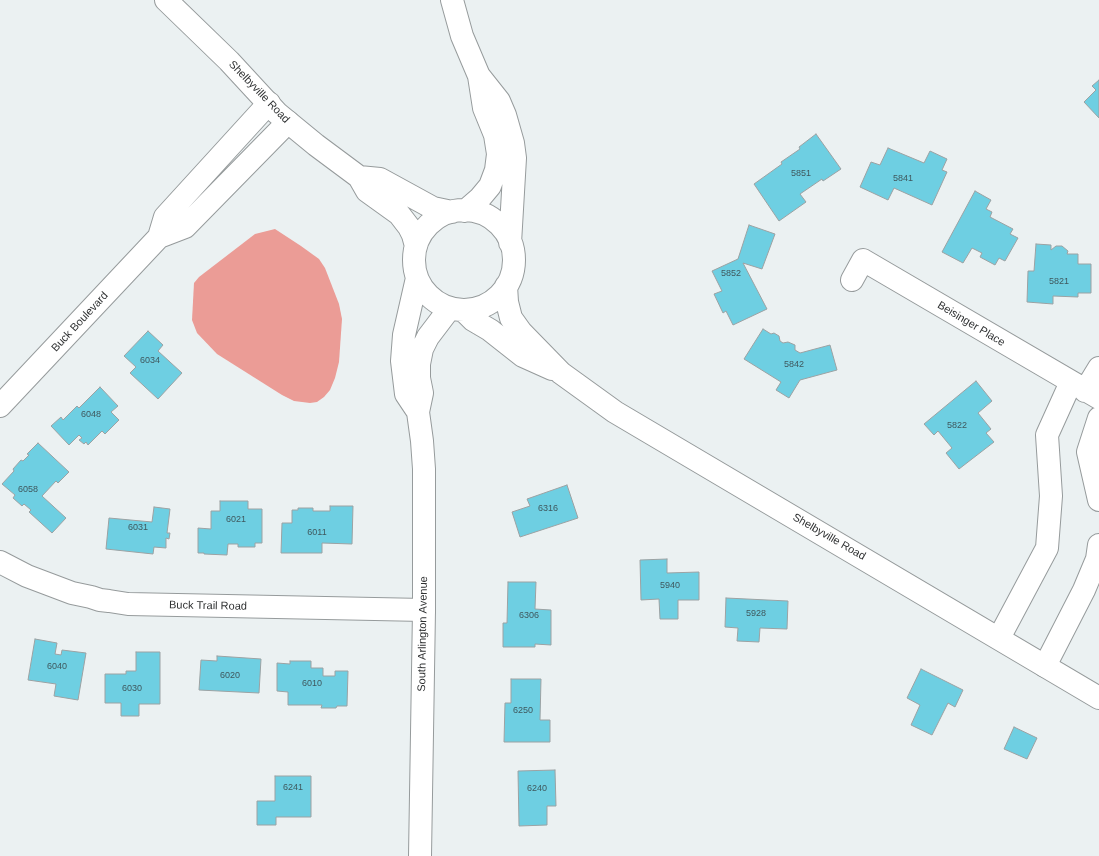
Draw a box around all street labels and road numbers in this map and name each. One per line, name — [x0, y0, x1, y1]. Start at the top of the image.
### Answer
street label: Shelbyville Road — [226, 58, 292, 126]
street label: Buck Boulevard — [49, 289, 111, 355]
street label: Beisinger Place — [935, 299, 1007, 349]
street label: Shelbyville Road — [790, 511, 868, 563]
street label: South Arlington Avenue — [415, 576, 431, 692]
street label: Buck Trail Road — [169, 599, 247, 613]

